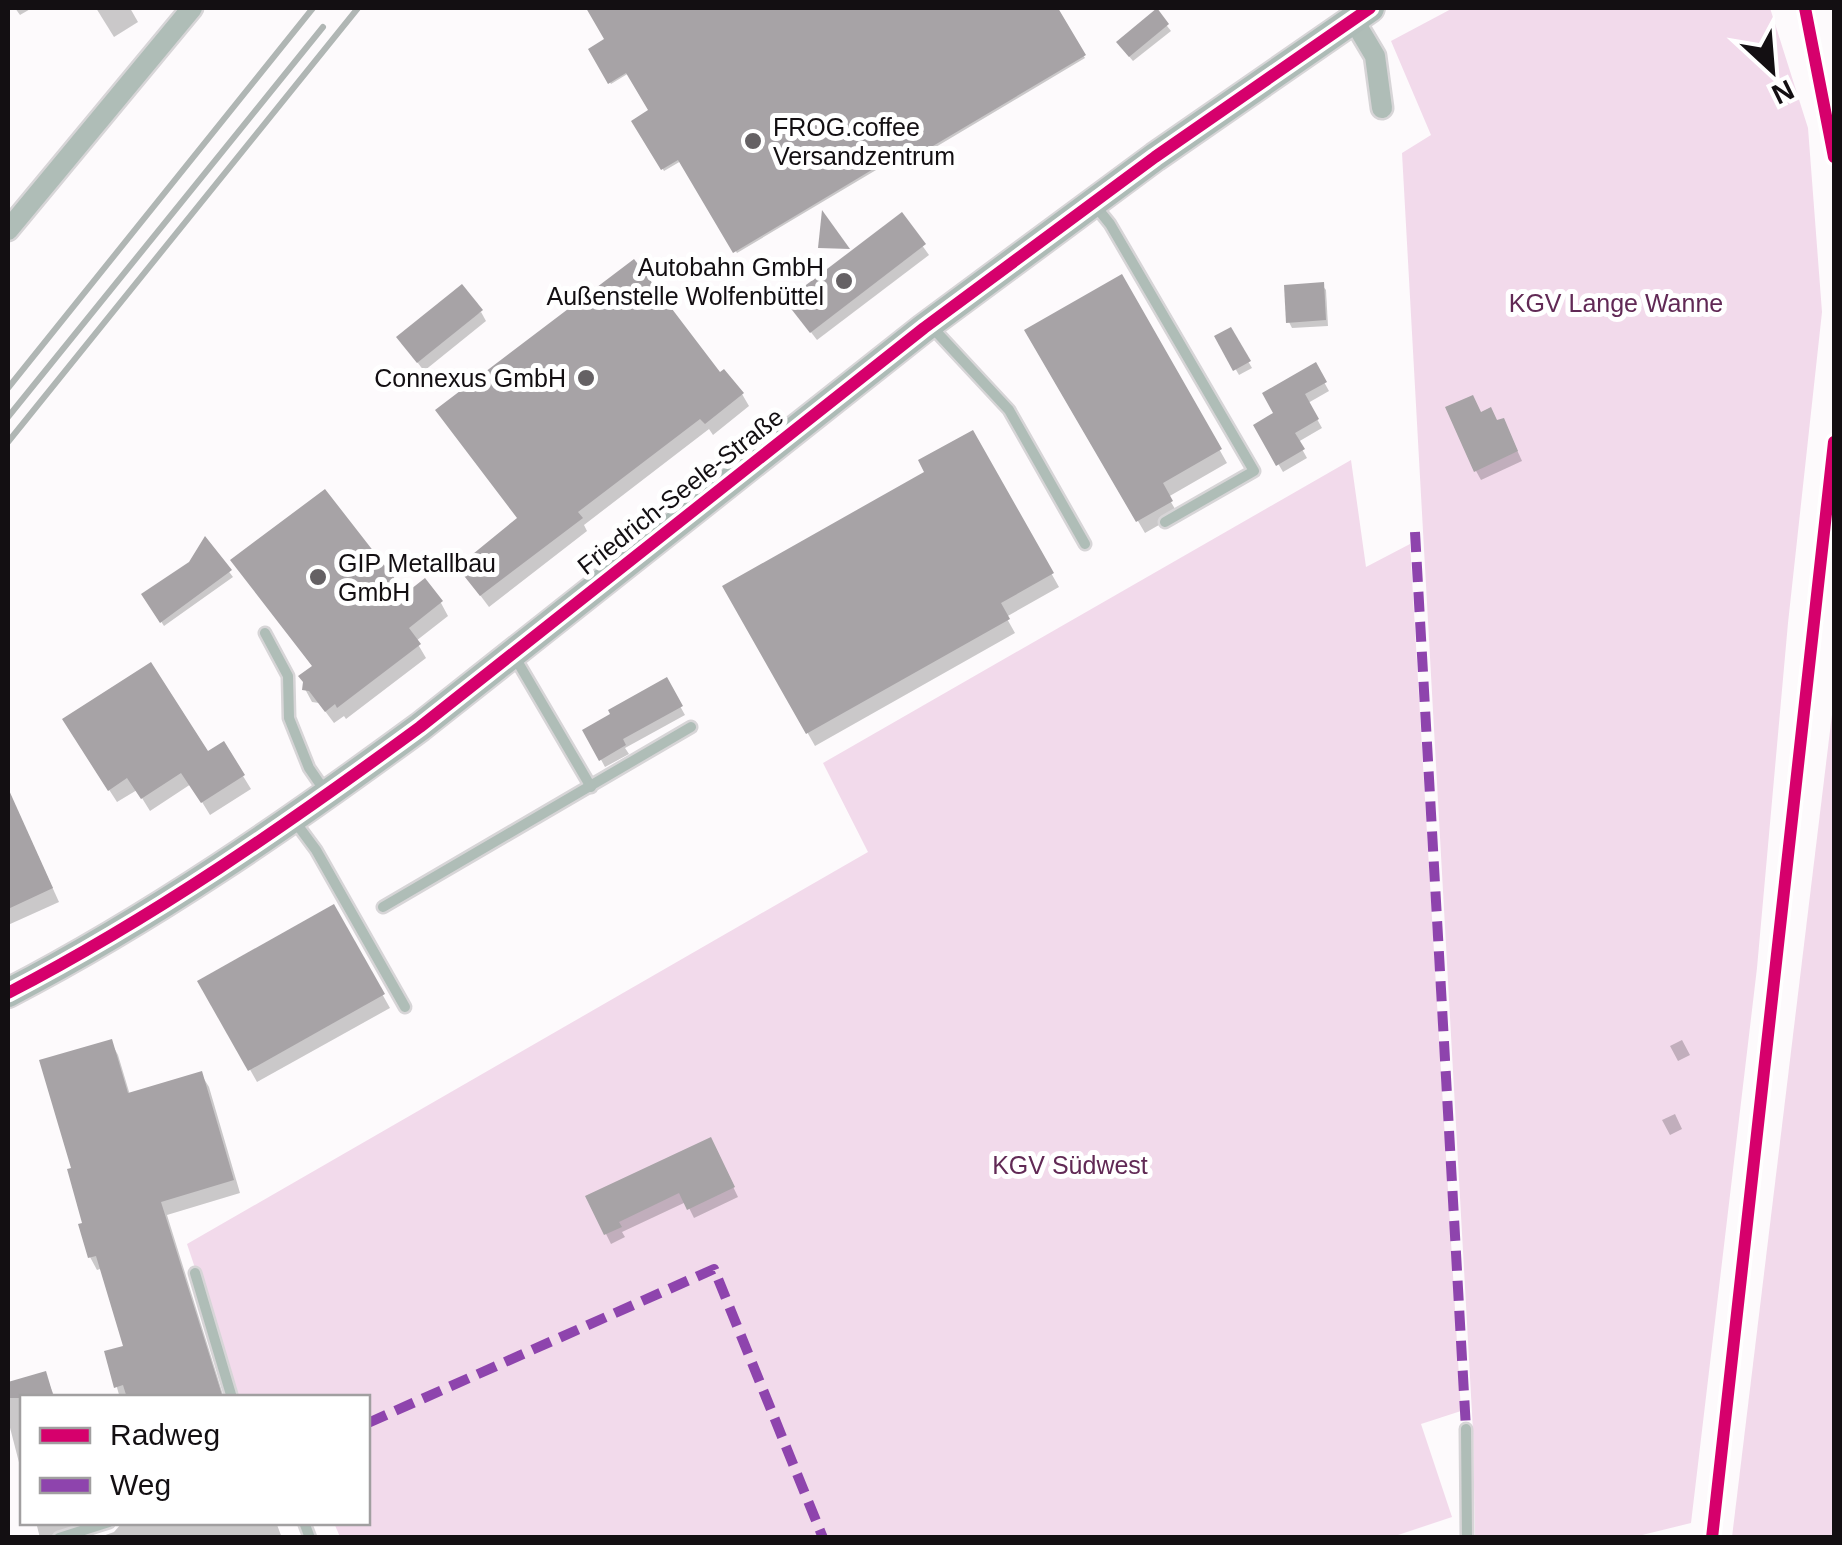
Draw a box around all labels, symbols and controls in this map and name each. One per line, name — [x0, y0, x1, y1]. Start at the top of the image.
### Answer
north arrow — [1722, 20, 1822, 120]
text: N — [1767, 74, 1799, 110]
place label: FROG.coffee Versandzentrum — [773, 113, 955, 170]
marker: FROG.coffee Versandzentrum — [742, 130, 764, 152]
place label: Autobahn GmbH Außenstelle Wolfenbüttel — [547, 253, 824, 310]
marker: Autobahn GmbH Außenstelle Wolfenbüttel — [833, 270, 855, 292]
park label: KGV Lange Wanne — [1509, 289, 1723, 317]
place label: Connexus GmbH — [374, 364, 566, 392]
marker: Connexus GmbH — [575, 367, 597, 389]
street label: Friedrich-Seele-Straße — [572, 402, 788, 580]
place label: GIP Metallbau GmbH — [338, 549, 496, 606]
marker: GIP Metallbau GmbH — [307, 566, 329, 588]
park label: KGV Südwest — [992, 1151, 1148, 1179]
legend — [20, 1395, 370, 1525]
text: Radweg — [110, 1418, 220, 1451]
text: Weg — [110, 1468, 171, 1501]

